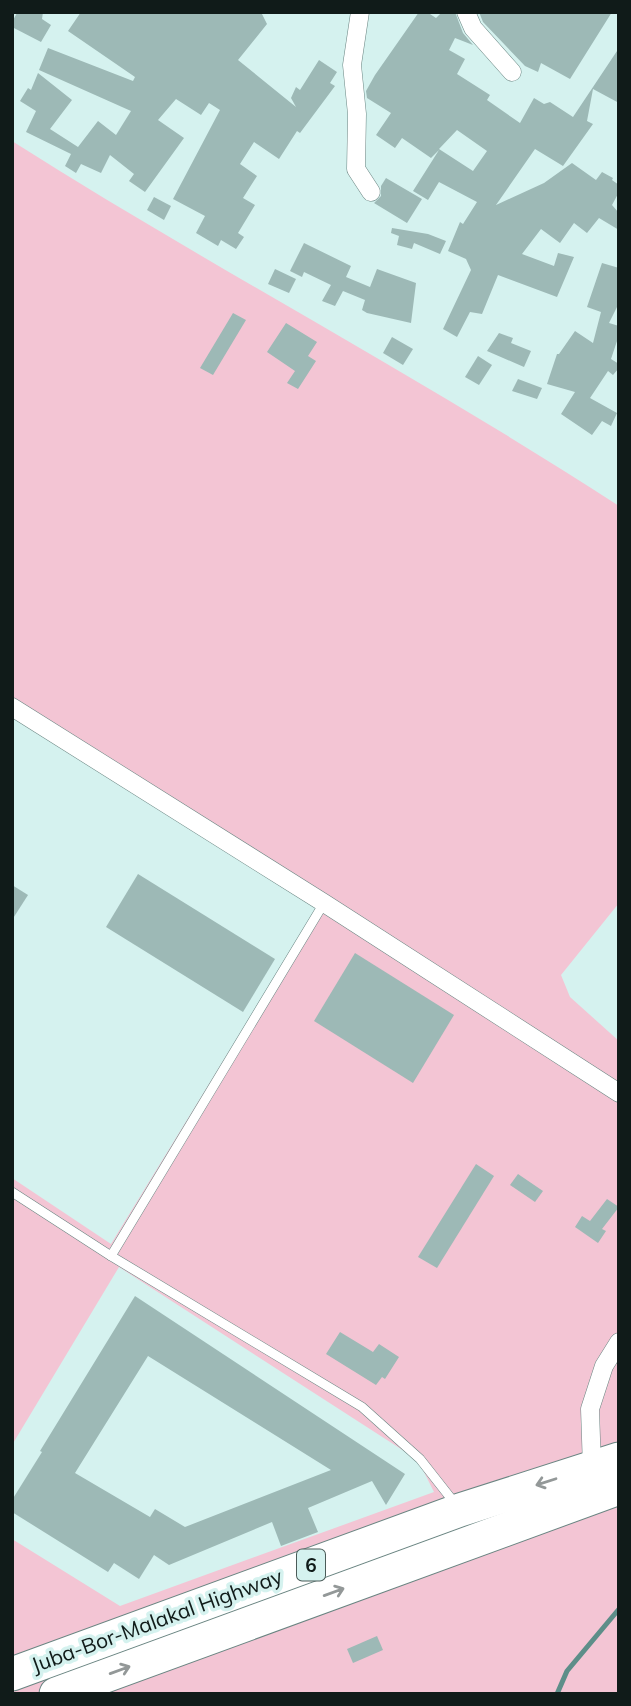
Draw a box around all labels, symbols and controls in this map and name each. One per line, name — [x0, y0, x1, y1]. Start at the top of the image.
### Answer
one-way arrow — [536, 1477, 558, 1490]
road number: 6 — [297, 1550, 325, 1581]
street label: Juba-Bor-Malakal Highway — [28, 1562, 286, 1678]
one-way arrow — [322, 1585, 344, 1597]
one-way arrow — [109, 1663, 131, 1675]

